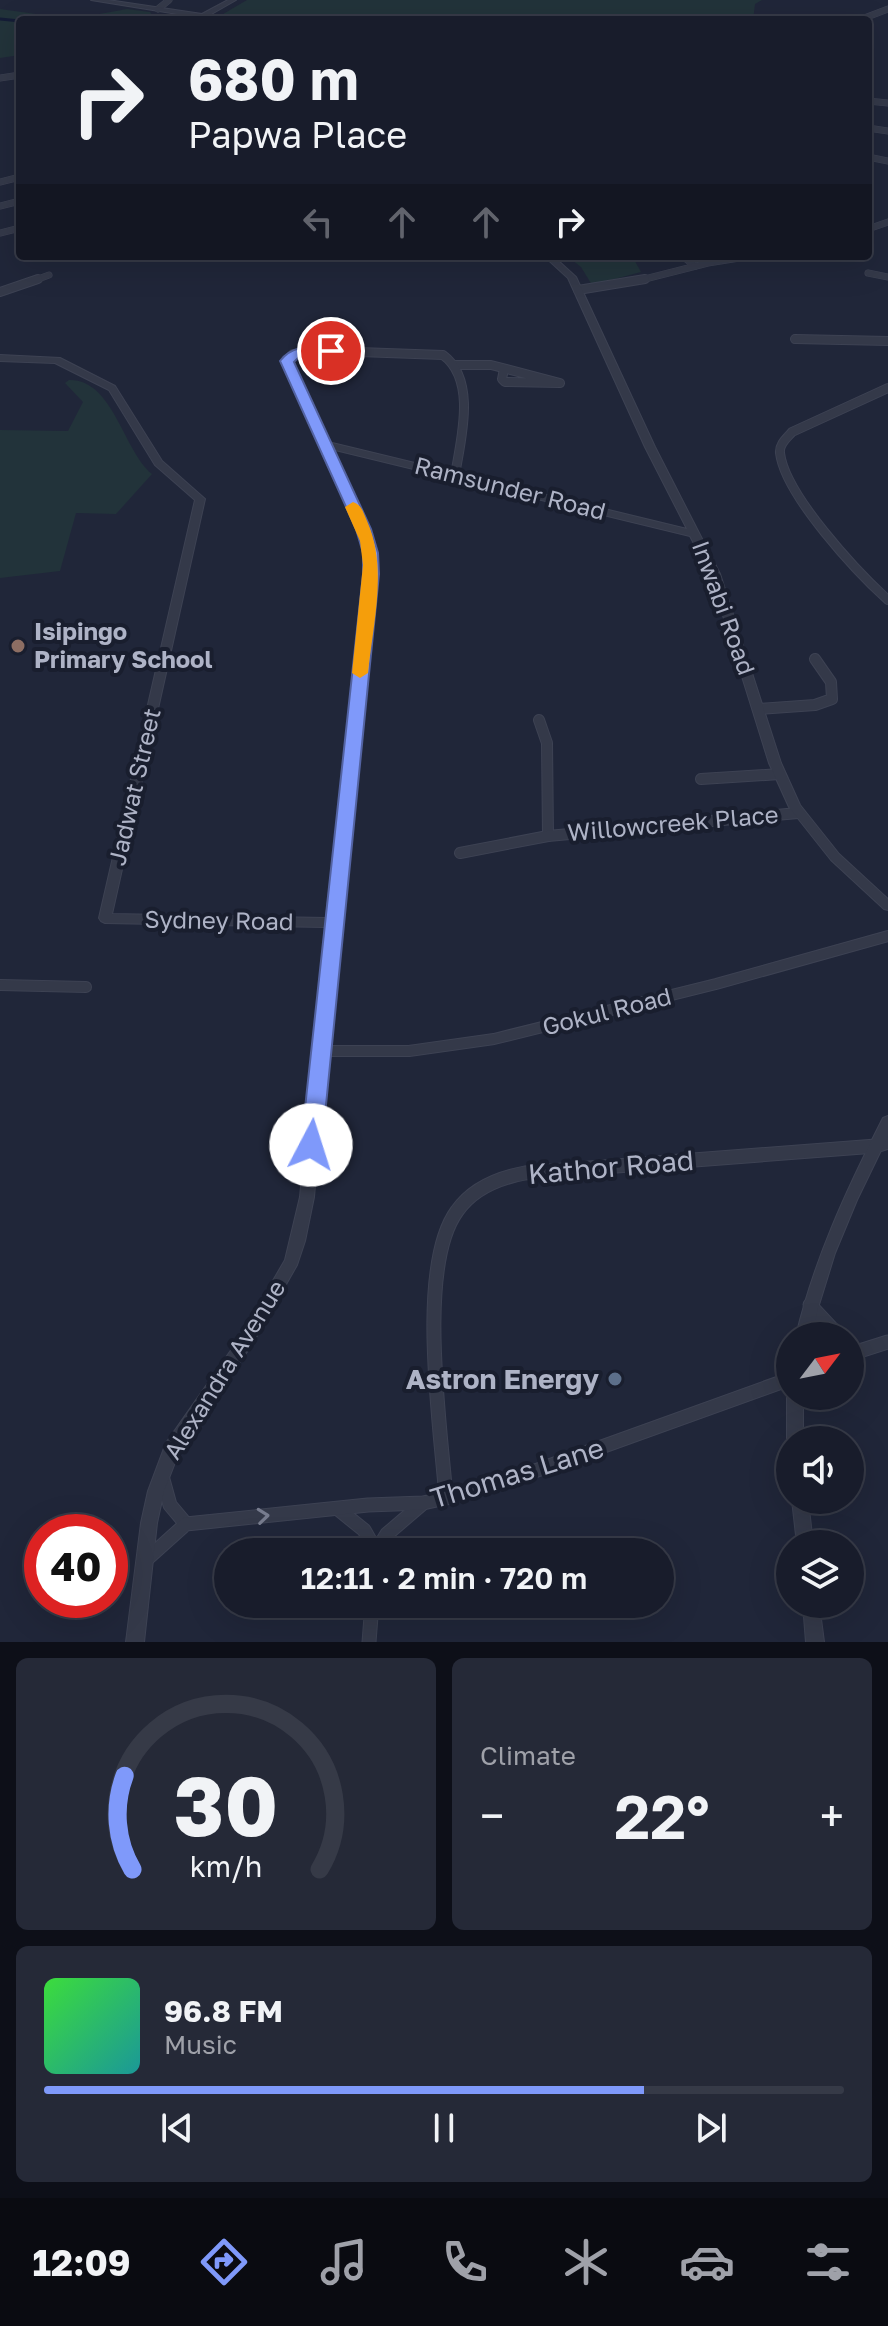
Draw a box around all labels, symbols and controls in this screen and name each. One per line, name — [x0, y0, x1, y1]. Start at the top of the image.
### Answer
text: 680 m — [188, 45, 359, 112]
icon: right — [56, 48, 160, 152]
text: Papwa Place — [188, 113, 407, 156]
icon: left — [296, 200, 340, 244]
icon: ahead — [380, 200, 424, 244]
icon: ahead — [464, 200, 508, 244]
icon: right — [548, 200, 592, 244]
pin — [297, 317, 365, 385]
icon: arrive — [309, 329, 353, 373]
street label: Ramsunder Road — [412, 450, 609, 525]
street label: Inwabi Road — [687, 536, 762, 678]
place label: Isipingo Primary School — [34, 616, 213, 673]
marker: Isipingo Primary School — [9, 637, 27, 655]
street label: Jadwat Street — [101, 705, 166, 868]
street label: Willowcreek Place — [566, 799, 779, 846]
street label: Sydney Road — [144, 904, 294, 935]
street label: Gokul Road — [539, 981, 674, 1041]
position arrow — [269, 1103, 353, 1187]
street label: Kathor Road — [527, 1143, 695, 1190]
street label: Alexandra Avenue — [157, 1274, 291, 1464]
north arrow — [776, 1322, 864, 1410]
map controls — [776, 1322, 864, 1618]
place label: Astron Energy — [406, 1362, 599, 1395]
marker: Astron Energy — [606, 1370, 624, 1388]
button: sound — [776, 1426, 864, 1514]
street label: Thomas Lane — [426, 1431, 607, 1515]
one-way arrow — [257, 1508, 270, 1525]
speed limit sign: 40 — [24, 1514, 128, 1618]
button: layers — [776, 1530, 864, 1618]
text: 12:11 · 2 min · 720 m — [301, 1560, 587, 1596]
text: Climate — [480, 1740, 576, 1771]
text: 30 — [174, 1754, 278, 1854]
text: 22° — [614, 1780, 710, 1852]
text: − — [480, 1789, 504, 1842]
text: + — [820, 1789, 844, 1842]
text: km/h — [190, 1849, 262, 1883]
text: 96.8 FM — [164, 1993, 283, 2029]
text: Music — [164, 2029, 237, 2060]
icon: previous — [155, 2106, 199, 2150]
icon: pause — [422, 2106, 466, 2150]
icon: next — [689, 2106, 733, 2150]
icon: directions — [196, 2234, 252, 2290]
icon: music — [316, 2234, 372, 2290]
icon: phone — [437, 2234, 493, 2290]
icon: climate — [558, 2234, 614, 2290]
icon: car — [679, 2234, 735, 2290]
icon: filters — [800, 2234, 856, 2290]
text: 12:09 — [32, 2241, 131, 2284]

